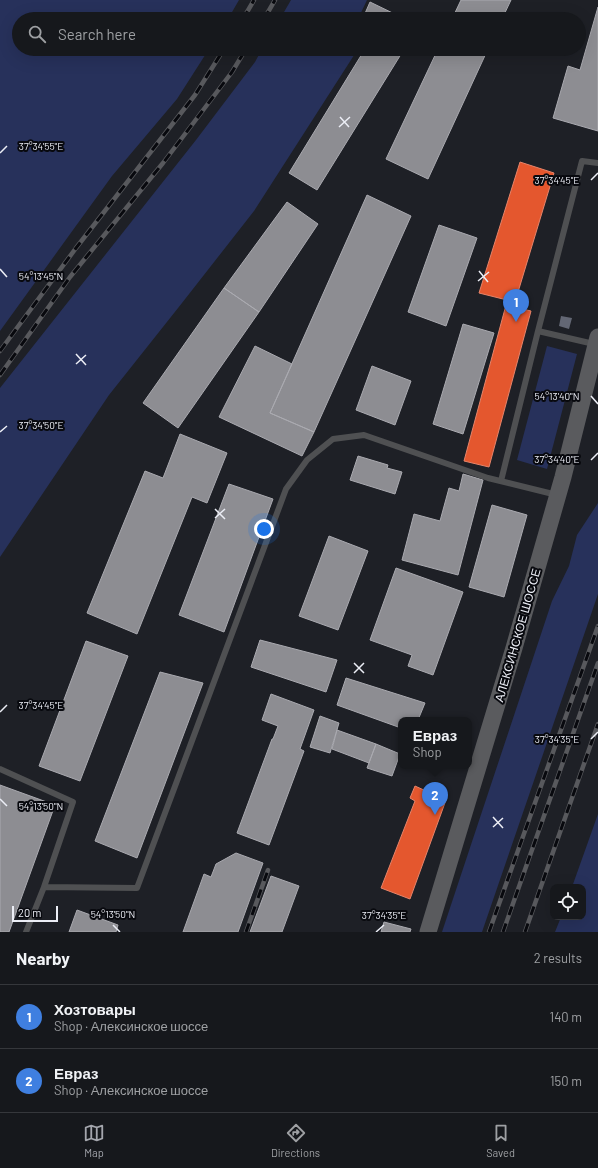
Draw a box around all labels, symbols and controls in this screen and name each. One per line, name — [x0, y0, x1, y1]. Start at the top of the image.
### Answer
search box — [12, 12, 586, 56]
icon: search — [26, 23, 48, 45]
text: Search here — [58, 25, 136, 43]
text: 37°34'55"E — [19, 140, 63, 152]
text: 37°34'45"E — [535, 174, 579, 186]
text: 54°13'45"N — [19, 270, 63, 282]
pin: 1 — [503, 289, 529, 322]
text: 54°13'40"N — [535, 390, 579, 402]
text: 37°34'50"E — [19, 419, 64, 431]
text: 37°34'40"E — [534, 453, 580, 465]
your location — [254, 519, 274, 539]
street label: АЛЕКСИНСКОЕ ШОССЕ — [491, 567, 543, 703]
text: 37°34'45"E — [19, 699, 63, 711]
popup — [398, 717, 472, 769]
text: Евраз — [413, 726, 457, 744]
text: 37°34'35"E — [535, 733, 579, 745]
text: Shop — [413, 744, 442, 760]
pin: 2 — [422, 782, 448, 815]
text: 54°13'50"N — [19, 800, 63, 812]
map controls — [550, 884, 586, 920]
button: locate — [550, 884, 586, 920]
scale bar — [12, 904, 58, 923]
text: 20 m — [18, 906, 41, 919]
text: 54°13'50"N — [91, 908, 135, 920]
text: 37°34'35"E — [362, 909, 406, 921]
text: Nearby — [16, 948, 70, 968]
text: 2 results — [534, 950, 582, 966]
text: Хозтовары — [54, 1000, 136, 1018]
text: 1 — [27, 1009, 31, 1025]
text: 140 m — [550, 1009, 582, 1025]
text: Shop · Алексинское шоссе — [54, 1018, 208, 1034]
text: Евраз — [54, 1064, 98, 1082]
text: 2 — [25, 1073, 33, 1089]
text: 150 m — [550, 1073, 582, 1089]
text: Shop · Алексинское шоссе — [54, 1082, 208, 1098]
tab: Map — [83, 1122, 105, 1159]
tab: Directions — [271, 1122, 320, 1159]
tab: Saved — [486, 1122, 515, 1159]

